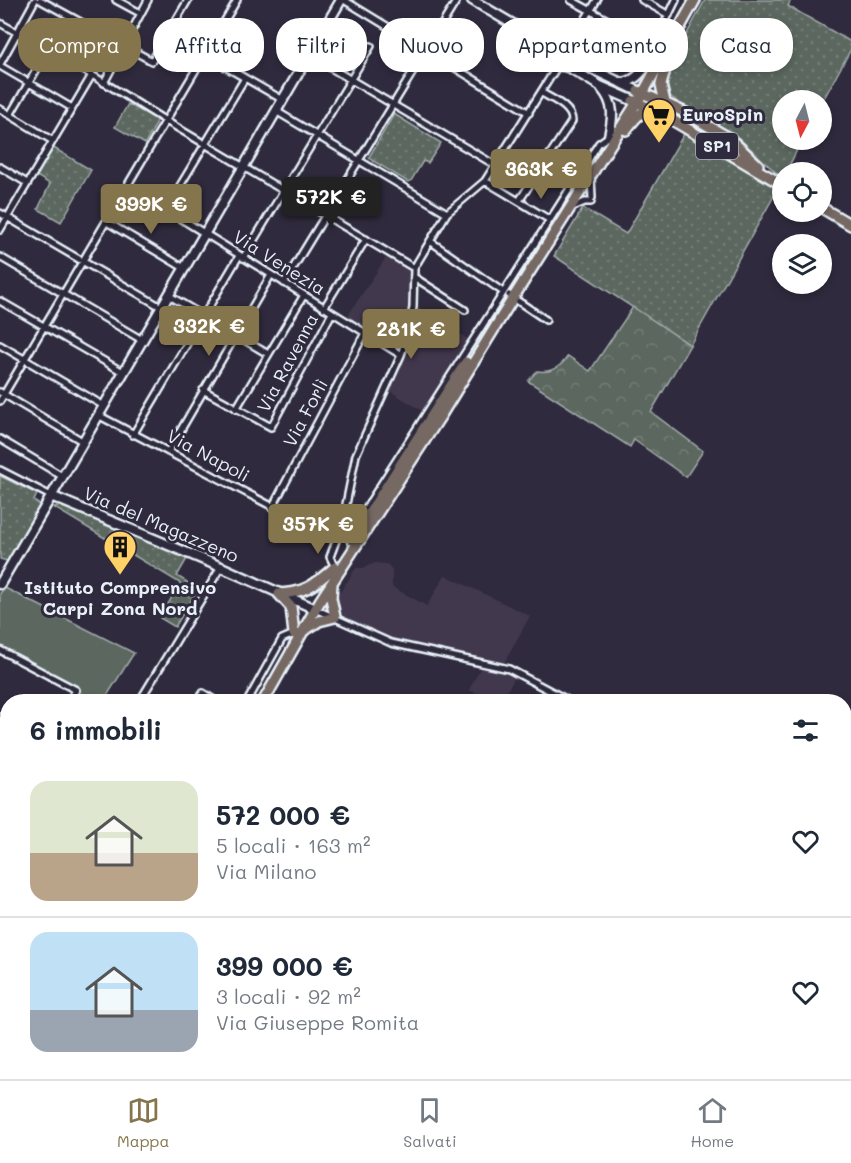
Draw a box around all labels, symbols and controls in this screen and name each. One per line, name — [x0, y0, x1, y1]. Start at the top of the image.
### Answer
chip: Compra — [18, 18, 141, 72]
chip: Affitta — [153, 18, 264, 72]
chip: Filtri — [276, 18, 367, 72]
chip: Nuovo — [379, 18, 484, 72]
chip: Appartamento — [496, 18, 688, 72]
chip: Casa — [700, 18, 793, 72]
north arrow — [772, 90, 832, 150]
map controls — [772, 90, 832, 294]
supermarket icon: EuroSpin — [641, 97, 677, 144]
place label: EuroSpin — [682, 102, 763, 126]
road number: SP1 — [696, 133, 738, 159]
pin: 363K € — [492, 149, 590, 200]
text: 363K € — [505, 155, 577, 181]
button: locate — [772, 162, 832, 222]
pin: 572K € — [282, 177, 380, 228]
text: 572K € — [296, 183, 366, 209]
pin: 399K € — [102, 184, 200, 235]
text: 399K € — [115, 190, 187, 216]
street label: Via Venezia — [229, 224, 330, 300]
button: layers — [772, 234, 832, 294]
pin: 332K € — [160, 306, 258, 357]
street label: Via Ravenna — [251, 309, 323, 416]
pin: 281K € — [362, 309, 460, 360]
text: 332K € — [173, 312, 245, 338]
text: 281K € — [376, 315, 446, 341]
street label: Via Forlì — [277, 374, 333, 451]
street label: Via Napoli — [163, 423, 254, 487]
street label: Via del Magazzeno — [80, 481, 243, 568]
pin: 357K € — [269, 504, 367, 555]
text: 357K € — [282, 510, 354, 536]
building icon: Istituto Comprensivo Carpi Zona Nord — [102, 529, 138, 576]
place label: Istituto Comprensivo Carpi Zona Nord — [24, 575, 216, 620]
text: 6 immobili — [30, 713, 162, 747]
icon: filters — [789, 714, 822, 747]
text: 572 000 € — [216, 798, 350, 832]
icon: home — [78, 805, 150, 877]
icon: heart — [789, 825, 822, 858]
text: 5 locali · 163 m² — [216, 832, 370, 858]
text: Via Milano — [216, 858, 316, 884]
text: 399 000 € — [216, 949, 353, 983]
icon: home — [78, 956, 150, 1028]
icon: heart — [789, 976, 822, 1009]
text: 3 locali · 92 m² — [216, 983, 361, 1009]
text: Via Giuseppe Romita — [216, 1009, 419, 1035]
tab: Mappa — [117, 1094, 169, 1151]
tab: Salvati — [403, 1094, 457, 1151]
tab: Home — [691, 1094, 734, 1151]

